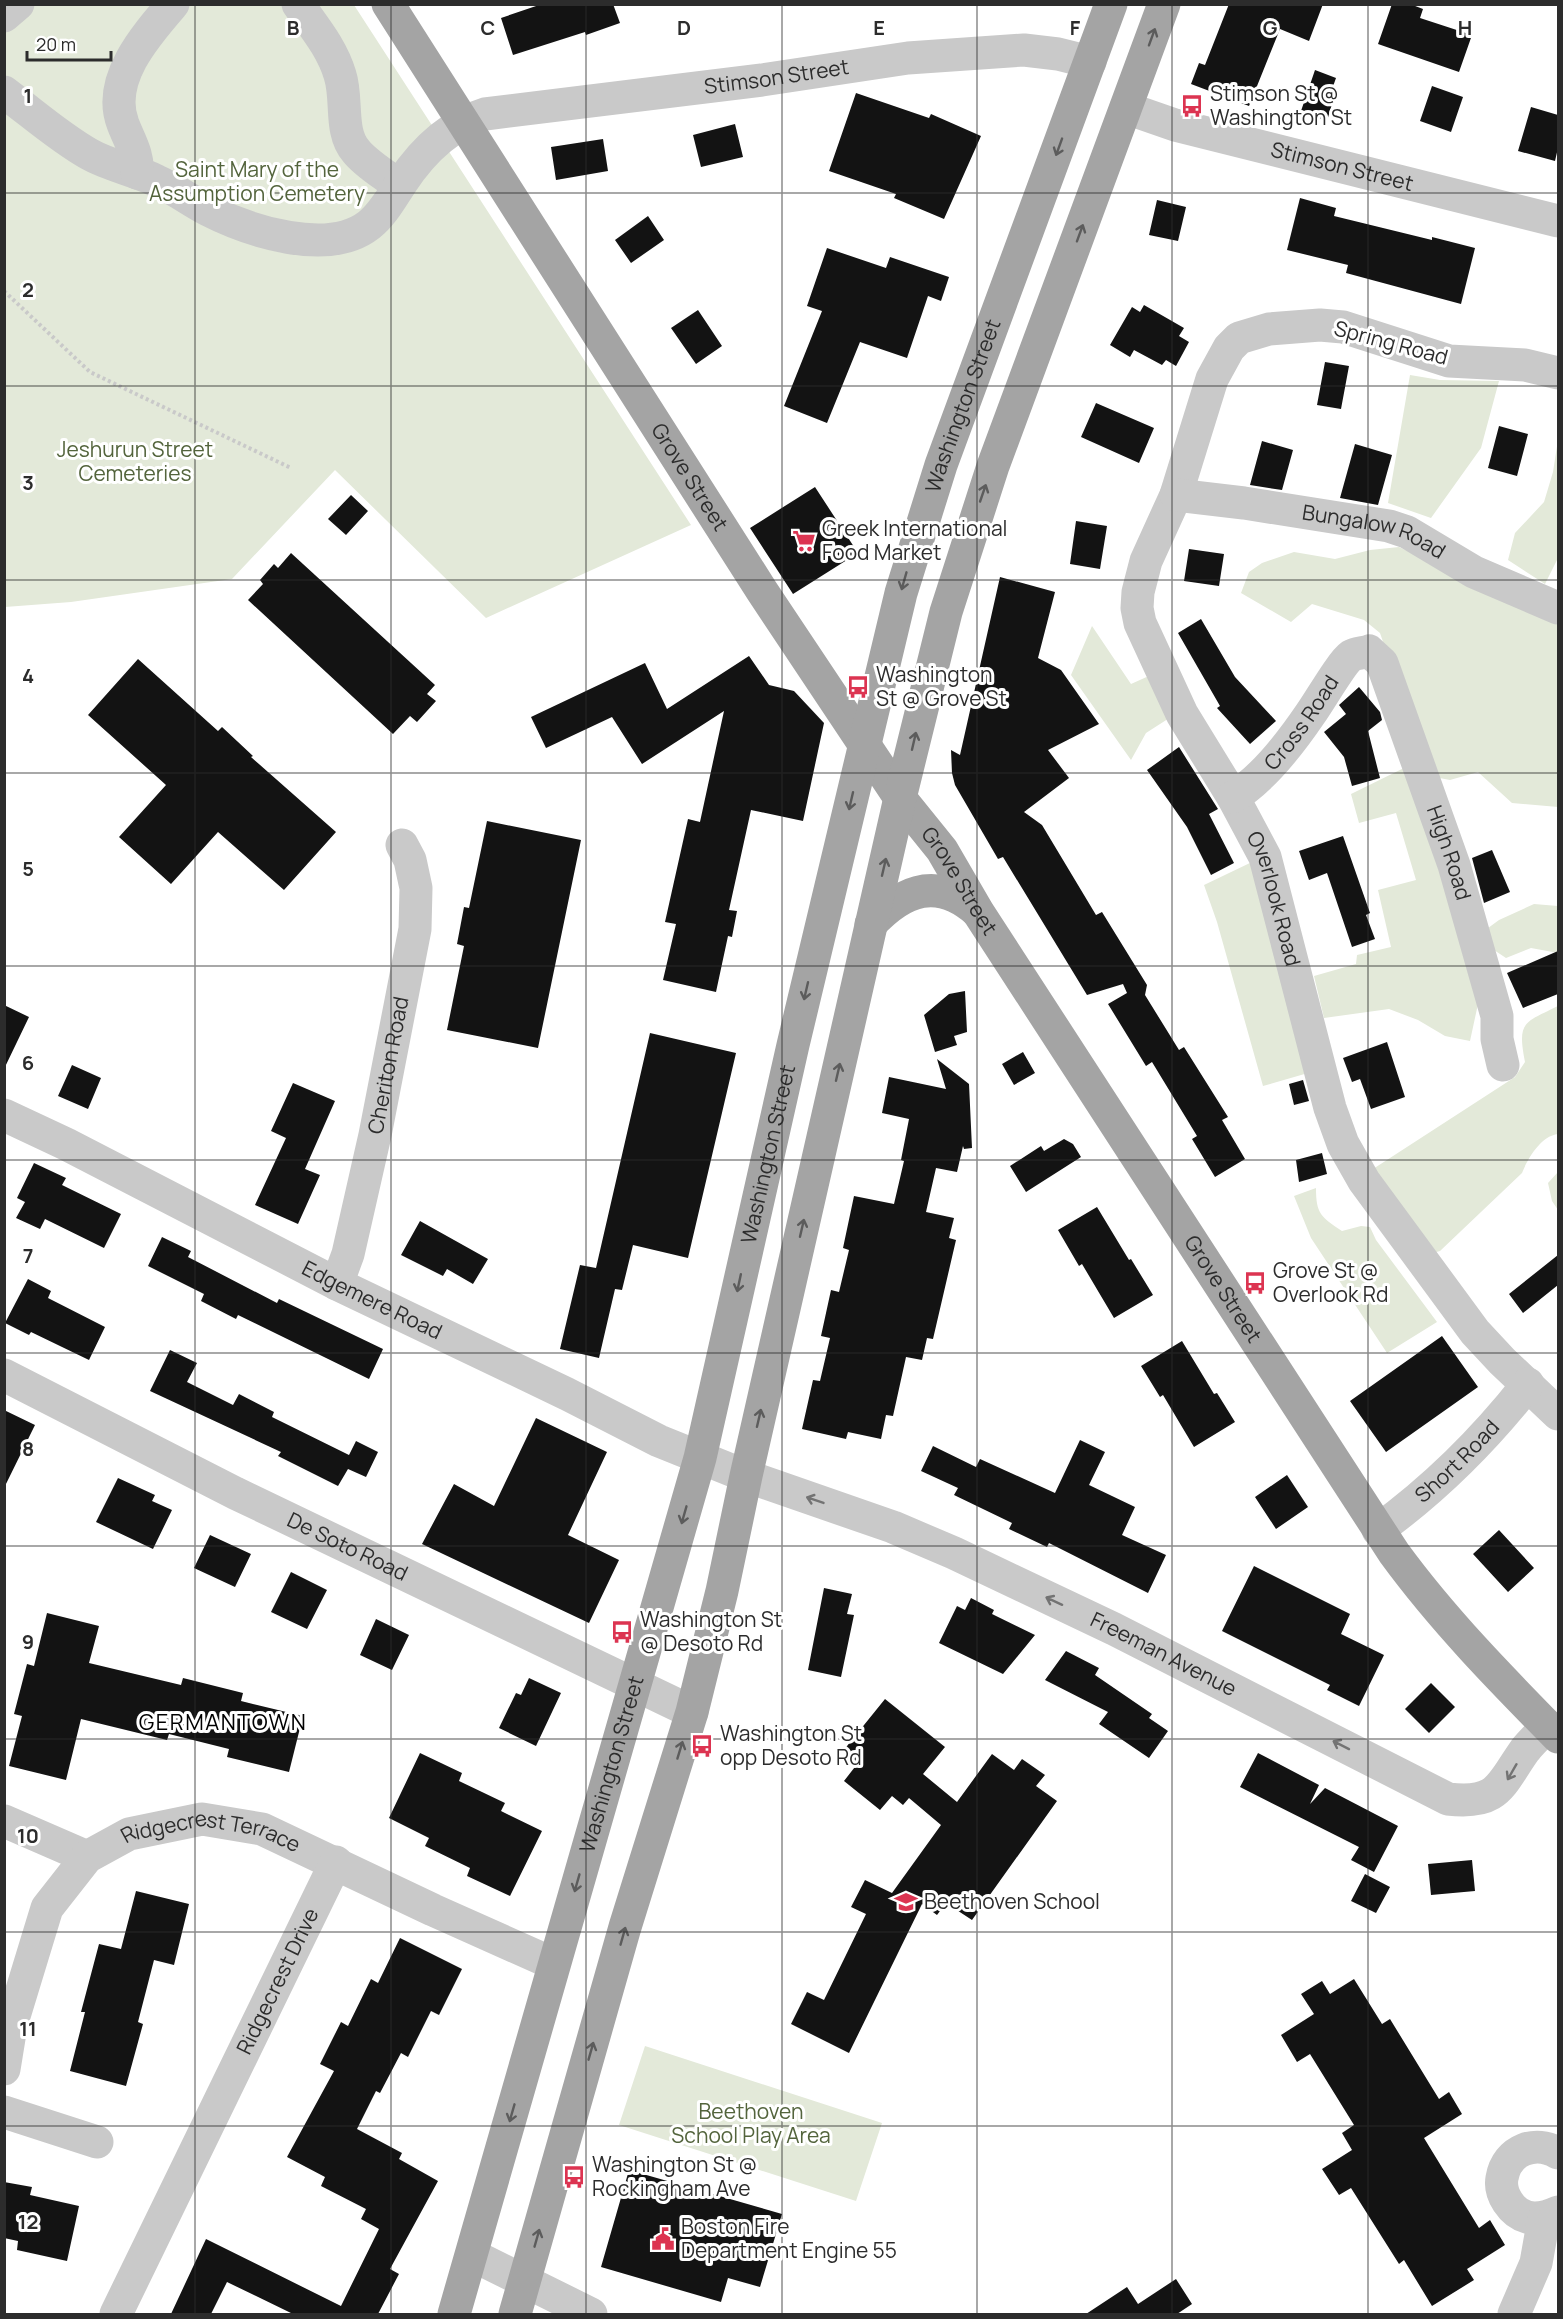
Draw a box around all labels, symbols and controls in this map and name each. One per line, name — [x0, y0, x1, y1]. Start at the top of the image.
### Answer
text: B — [287, 14, 300, 41]
text: C — [481, 14, 495, 41]
text: D — [677, 14, 691, 41]
text: E — [873, 14, 885, 41]
text: F — [1070, 14, 1081, 41]
text: G — [1263, 14, 1278, 41]
text: H — [1458, 14, 1472, 41]
scale bar — [27, 24, 111, 62]
one-way arrow — [1148, 28, 1159, 46]
text: 20 m — [36, 32, 76, 56]
street label: Stimson Street — [702, 52, 851, 100]
place label: Stimson St @ Washington St — [1210, 79, 1352, 131]
text: 1 — [24, 82, 32, 109]
bus stop icon: Stimson St @ Washington St — [1179, 93, 1205, 119]
street label: Stimson Street — [1268, 135, 1416, 197]
one-way arrow — [1052, 137, 1063, 156]
park label: Saint Mary of the Assumption Cemetery — [149, 155, 365, 207]
one-way arrow — [1075, 224, 1086, 243]
text: 2 — [22, 276, 34, 303]
street label: Spring Road — [1331, 313, 1451, 371]
street label: Washington Street — [918, 315, 1007, 496]
street label: Grove Street — [646, 417, 735, 536]
park label: Jeshurun Street Cemeteries — [57, 435, 213, 487]
text: 3 — [22, 469, 34, 496]
one-way arrow — [979, 484, 990, 503]
street label: Bungalow Road — [1300, 497, 1451, 565]
place label: Greek International Food Market — [822, 514, 1007, 566]
supermarket icon: Greek International Food Market — [791, 528, 817, 554]
one-way arrow — [898, 571, 909, 590]
place label: Washington St @ Grove St — [876, 660, 1007, 712]
text: 4 — [22, 662, 34, 689]
street label: Cross Road — [1257, 670, 1345, 776]
bus stop icon: Washington St @ Grove St — [845, 674, 871, 700]
one-way arrow — [908, 732, 920, 751]
one-way arrow — [845, 792, 857, 811]
street label: High Road — [1421, 801, 1478, 903]
street label: Grove Street — [916, 820, 1004, 940]
street label: Overlook Road — [1241, 826, 1308, 969]
text: 5 — [22, 855, 34, 882]
one-way arrow — [879, 858, 891, 877]
one-way arrow — [800, 981, 812, 1000]
street label: Cheriton Road — [361, 994, 415, 1136]
text: 6 — [22, 1049, 34, 1076]
street label: Washington Street — [734, 1062, 801, 1246]
one-way arrow — [833, 1063, 844, 1082]
one-way arrow — [797, 1219, 809, 1238]
street label: Grove Street — [1178, 1230, 1269, 1348]
text: 7 — [23, 1242, 33, 1269]
street label: Edgemere Road — [298, 1253, 447, 1345]
place label: Grove St @ Overlook Rd — [1273, 1256, 1388, 1308]
bus stop icon: Grove St @ Overlook Rd — [1242, 1270, 1268, 1296]
one-way arrow — [732, 1274, 744, 1293]
one-way arrow — [753, 1409, 765, 1428]
street label: Short Road — [1409, 1413, 1505, 1508]
text: 8 — [22, 1435, 34, 1462]
one-way arrow — [806, 1494, 825, 1505]
street label: De Soto Road — [283, 1505, 413, 1587]
one-way arrow — [678, 1505, 689, 1524]
one-way arrow — [1046, 1594, 1064, 1606]
place label: Washington St @ Desoto Rd — [640, 1605, 782, 1657]
street label: Freeman Avenue — [1086, 1605, 1242, 1702]
bus stop icon: Washington St @ Desoto Rd — [609, 1619, 635, 1645]
text: 9 — [22, 1628, 34, 1655]
street label: Washington Street — [572, 1672, 650, 1856]
district label: GERMANTOWN — [139, 1707, 307, 1737]
place label: Washington St opp Desoto Rd — [720, 1719, 862, 1771]
bus stop icon: Washington St opp Desoto Rd — [689, 1733, 715, 1759]
one-way arrow — [1332, 1739, 1350, 1751]
one-way arrow — [675, 1741, 686, 1760]
one-way arrow — [1506, 1763, 1518, 1780]
street label: Ridgecrest Terrace — [115, 1803, 305, 1858]
text: 10 — [17, 1822, 39, 1849]
one-way arrow — [571, 1873, 582, 1892]
place label: Beethoven School — [924, 1887, 1100, 1915]
school or university icon: Beethoven School — [893, 1889, 919, 1915]
street label: Ridgecrest Drive — [230, 1903, 324, 2059]
one-way arrow — [618, 1927, 629, 1946]
text: 11 — [19, 2015, 37, 2042]
one-way arrow — [586, 2042, 597, 2061]
park label: Beethoven School Play Area — [671, 2097, 831, 2149]
one-way arrow — [506, 2103, 517, 2122]
place label: Washington St @ Rockingham Ave — [592, 2150, 757, 2202]
bus stop icon: Washington St @ Rockingham Ave — [561, 2164, 587, 2190]
text: 12 — [18, 2208, 38, 2235]
place label: Boston Fire Department Engine 55 — [681, 2212, 897, 2264]
public building icon: Boston Fire Department Engine 55 — [650, 2226, 676, 2252]
one-way arrow — [532, 2229, 544, 2248]

